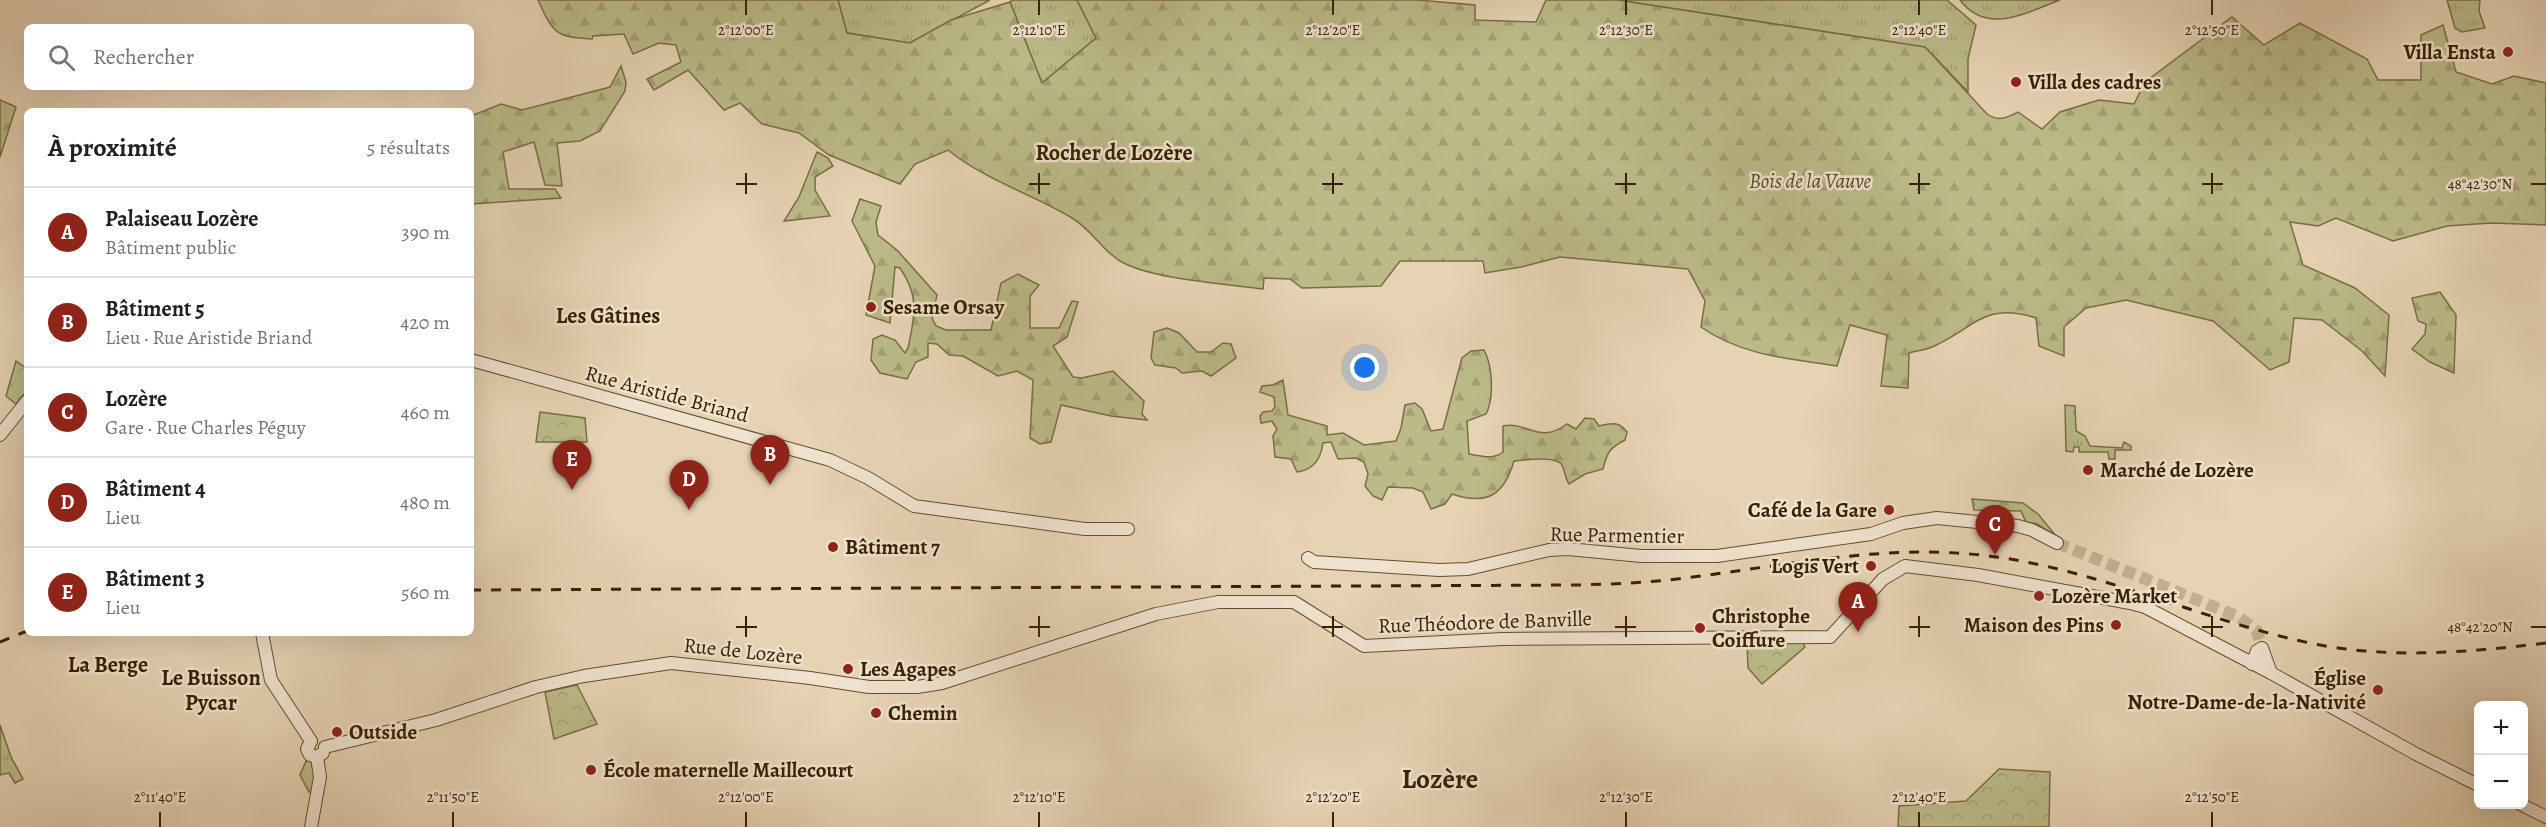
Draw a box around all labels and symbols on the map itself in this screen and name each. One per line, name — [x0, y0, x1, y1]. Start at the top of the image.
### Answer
text: 2°12'00"E — [718, 20, 774, 40]
text: 2°12'10"E — [1012, 20, 1066, 40]
text: 2°12'20"E — [1305, 20, 1361, 40]
text: 2°12'30"E — [1599, 20, 1653, 40]
text: 2°12'40"E — [1892, 20, 1946, 40]
text: 2°12'50"E — [2185, 20, 2239, 40]
place label: Villa Ensta — [2402, 38, 2497, 66]
marker: Villa Ensta — [2501, 45, 2515, 59]
place label: Villa des cadres — [2027, 68, 2161, 96]
marker: Villa des cadres — [2009, 75, 2023, 89]
district label: Rocher de Lozère — [1035, 138, 1193, 168]
park label: Bois de la Vauve — [1749, 167, 1872, 195]
text: 48°42'30"N — [2448, 174, 2513, 194]
place label: Sesame Orsay — [883, 293, 1005, 321]
marker: Sesame Orsay — [864, 300, 878, 314]
district label: Les Gâtines — [556, 301, 660, 331]
your location — [1350, 353, 1379, 382]
street label: Rue Aristide Briand — [582, 359, 752, 429]
pin: B — [750, 436, 790, 485]
pin: E — [552, 440, 592, 490]
place label: Marché de Lozère — [2100, 456, 2254, 484]
pin: D — [670, 460, 708, 510]
marker: Marché de Lozère — [2081, 463, 2095, 477]
place label: Café de la Gare — [1748, 496, 1877, 524]
marker: Café de la Gare — [1882, 503, 1896, 517]
pin: C — [1976, 506, 2014, 555]
street label: Rue Parmentier — [1549, 520, 1685, 550]
place label: Bâtiment 7 — [845, 533, 940, 561]
marker: Bâtiment 7 — [826, 540, 840, 554]
place label: Logis Vert — [1771, 552, 1859, 580]
marker: Logis Vert — [1864, 559, 1878, 573]
pin: A — [1838, 582, 1878, 632]
place label: Lozère Market — [2051, 582, 2177, 610]
marker: Lozère Market — [2032, 589, 2046, 603]
place label: Christophe Coiffure — [1712, 602, 1810, 654]
street label: Rue Théodore de Banville — [1378, 604, 1592, 640]
place label: Maison des Pins — [1964, 611, 2104, 639]
text: 48°42'20"N — [2447, 617, 2513, 637]
marker: Maison des Pins — [2109, 618, 2123, 632]
marker: Christophe Coiffure — [1693, 621, 1707, 635]
street label: Rue de Lozère — [682, 631, 804, 671]
district label: La Berge — [68, 650, 148, 680]
place label: Les Agapes — [860, 655, 956, 683]
marker: Les Agapes — [841, 662, 855, 676]
district label: Le Buisson Pycar — [161, 663, 261, 718]
place label: Église Notre-Dame-de-la-Nativité — [2127, 664, 2366, 716]
marker: Église Notre-Dame-de-la-Nativité — [2371, 683, 2385, 697]
place label: Chemin — [888, 699, 958, 727]
marker: Chemin — [869, 706, 883, 720]
place label: Outside — [349, 718, 418, 746]
marker: Outside — [330, 725, 344, 739]
place label: École maternelle Maillecourt — [603, 756, 854, 784]
district label: Lozère — [1402, 761, 1478, 797]
marker: École maternelle Maillecourt — [584, 763, 598, 777]
text: 2°11'40"E — [134, 787, 186, 807]
text: 2°11'50"E — [427, 787, 479, 807]
text: 2°12'00"E — [718, 787, 774, 807]
text: 2°12'10"E — [1012, 787, 1066, 807]
text: 2°12'20"E — [1305, 787, 1361, 807]
text: 2°12'30"E — [1599, 787, 1653, 807]
text: 2°12'40"E — [1892, 787, 1946, 807]
text: 2°12'50"E — [2185, 787, 2239, 807]

